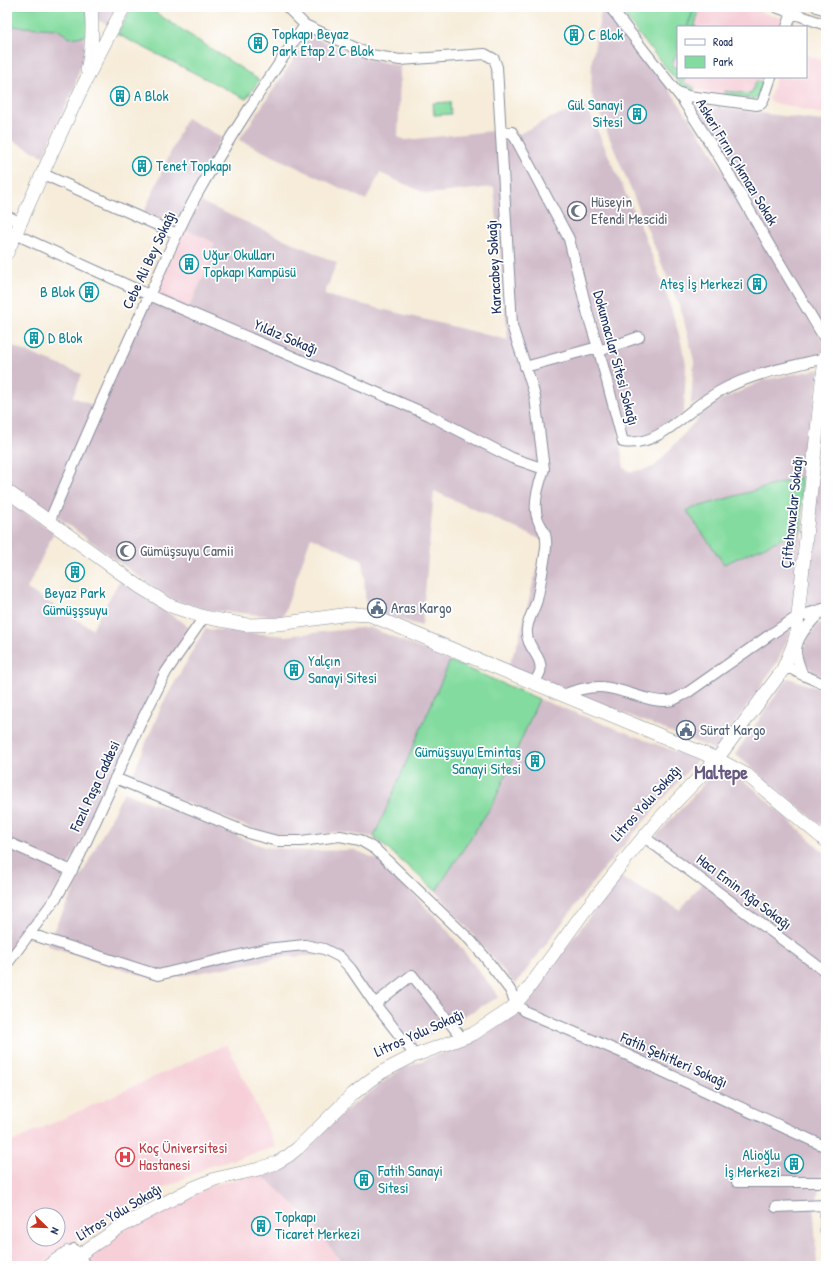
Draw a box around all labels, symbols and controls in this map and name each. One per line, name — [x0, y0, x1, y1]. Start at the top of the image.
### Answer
place label: Topkapı Beyaz Park Etap 2 C Blok — [272, 23, 374, 61]
building icon: C Blok — [563, 24, 585, 46]
place label: C Blok — [588, 24, 624, 45]
legend — [677, 26, 807, 78]
building icon: Topkapı Beyaz Park Etap 2 C Blok — [247, 32, 269, 54]
text: Road — [713, 33, 733, 50]
text: Park — [713, 53, 733, 70]
building icon: A Blok — [109, 85, 131, 107]
place label: A Blok — [134, 85, 169, 106]
place label: Gül Sanayi Sitesi — [567, 94, 623, 132]
street label: Askeri Fırın Çıkmazı Sokak — [691, 94, 784, 229]
building icon: Gül Sanayi Sitesi — [626, 103, 648, 125]
building icon: Tenet Topkapı — [131, 155, 153, 177]
place label: Tenet Topkapı — [156, 155, 232, 176]
place label: Hüseyin Efendi Mescidi — [591, 191, 668, 229]
mosque icon: Hüseyin Efendi Mescidi — [566, 200, 588, 222]
street label: Cebe Ali Bey Sokağı — [117, 207, 181, 312]
street label: Karacabey Sokağı — [481, 219, 506, 315]
place label: Uğur Okulları Topkapı Kampüsü — [203, 244, 296, 282]
building icon: Uğur Okulları Topkapı Kampüsü — [178, 253, 200, 275]
place label: Ateş İş Merkezi — [660, 273, 743, 294]
building icon: Ateş İş Merkezi — [746, 273, 768, 295]
place label: B Blok — [40, 281, 75, 302]
building icon: B Blok — [78, 281, 100, 303]
street label: Dokumacılar Sitesi Sokağı — [588, 288, 645, 428]
street label: Yıldız Sokağı — [251, 314, 322, 360]
building icon: D Blok — [23, 327, 45, 349]
place label: D Blok — [48, 327, 82, 348]
street label: Çiftehavuzlar Sokağı — [775, 455, 808, 569]
mosque icon: Gümüşsuyu Camii — [115, 540, 137, 562]
place label: Gümüşsuyu Camii — [140, 540, 234, 561]
building icon: Beyaz Park Gümüşşsuyu — [64, 561, 86, 583]
place label: Beyaz Park Gümüşşsuyu — [42, 582, 108, 620]
public building icon: Aras Kargo — [366, 597, 388, 619]
place label: Aras Kargo — [391, 597, 451, 618]
place label: Yalçın Sanayi Sitesi — [308, 650, 377, 688]
building icon: Yalçın Sanayi Sitesi — [283, 659, 305, 681]
public building icon: Sürat Kargo — [675, 719, 697, 741]
place label: Sürat Kargo — [700, 719, 765, 740]
street label: Fazıl Paşa Caddesi — [64, 737, 125, 835]
place label: Gümüşsuyu Emintaş Sanayi Sitesi — [414, 741, 521, 779]
building icon: Gümüşsuyu Emintaş Sanayi Sitesi — [524, 750, 546, 772]
district label: Maltepe — [694, 759, 748, 786]
street label: Litros Yolu Sokağı — [606, 760, 686, 845]
street label: Hacı Emin Ağa Sokağı — [692, 849, 796, 934]
street label: Litros Yolu Sokağı — [371, 1003, 467, 1062]
street label: Fatih Şehitleri Sokağı — [616, 1026, 731, 1093]
place label: Koç Üniversitesi Hastanesi — [139, 1137, 228, 1175]
place label: Alioğlu İş Merkezi — [725, 1144, 780, 1182]
hospital icon: Koç Üniversitesi Hastanesi — [114, 1146, 136, 1168]
building icon: Alioğlu İş Merkezi — [783, 1153, 805, 1175]
place label: Fatih Sanayi Sitesi — [377, 1160, 443, 1198]
building icon: Fatih Sanayi Sitesi — [353, 1169, 375, 1191]
street label: Litros Yolu Sokağı — [72, 1178, 165, 1245]
place label: Topkapı Ticaret Merkezi — [275, 1206, 360, 1244]
north arrow — [26, 1207, 66, 1247]
building icon: Topkapı Ticaret Merkezi — [250, 1215, 272, 1237]
text: N — [48, 1225, 63, 1236]

